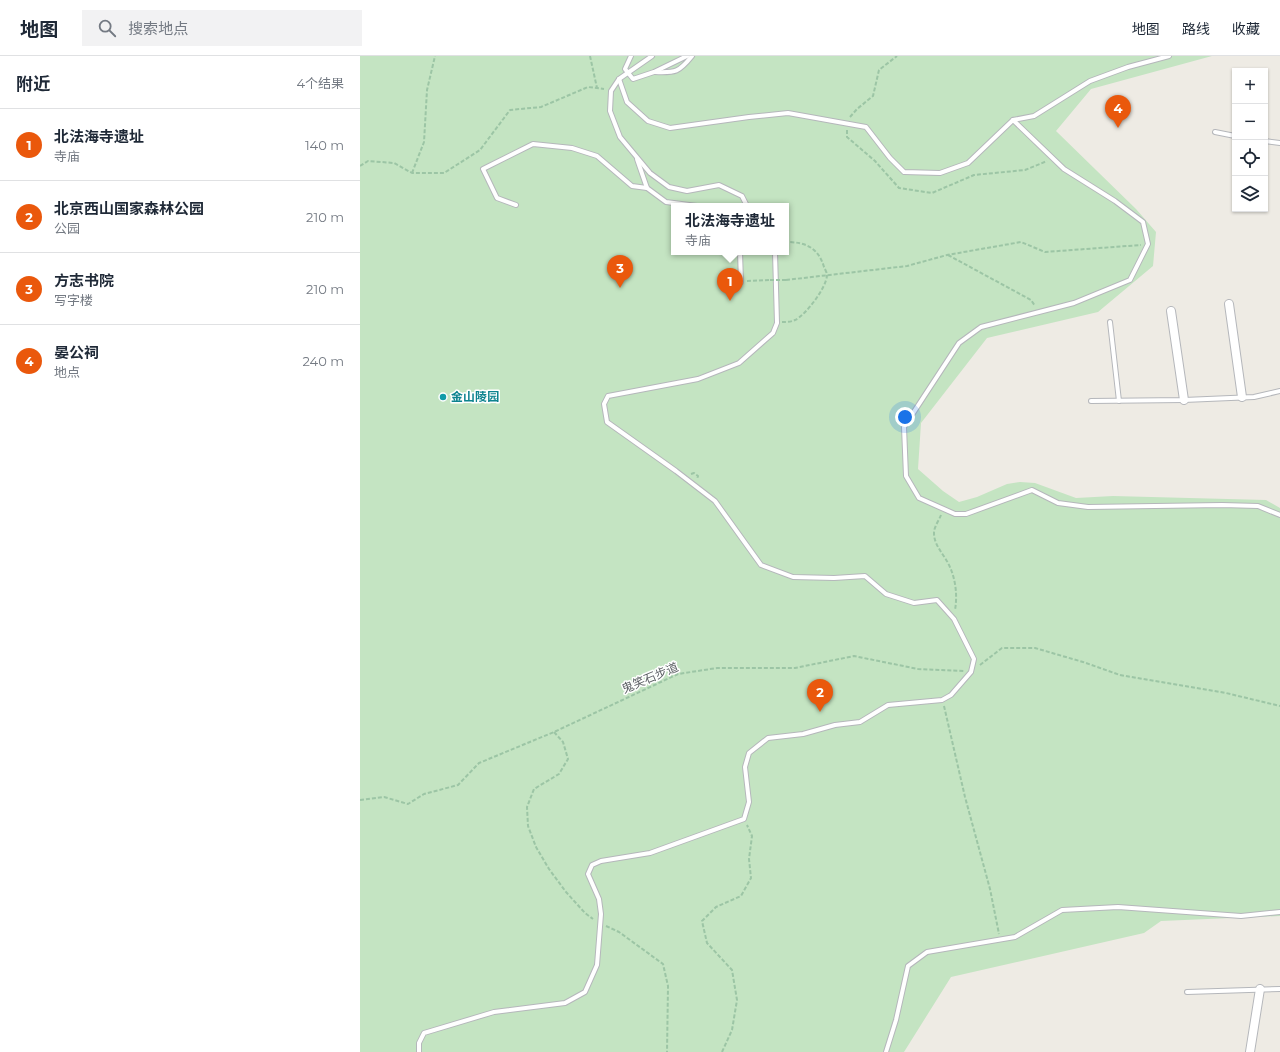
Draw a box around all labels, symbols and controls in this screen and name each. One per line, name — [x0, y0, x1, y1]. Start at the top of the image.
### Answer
search box — [82, 10, 362, 46]
icon: search — [96, 17, 118, 39]
text: 地图 — [20, 18, 58, 41]
text: 搜索地点 — [128, 19, 188, 38]
text: 地图 — [1132, 20, 1160, 38]
text: 路线 — [1182, 20, 1210, 38]
text: 收藏 — [1232, 20, 1260, 38]
map controls — [1232, 68, 1268, 212]
button: + — [1232, 68, 1268, 104]
text: 附近 — [16, 74, 50, 94]
text: 4个结果 — [296, 75, 344, 91]
pin: 4 — [1105, 95, 1131, 128]
button: − — [1232, 104, 1268, 140]
text: 北法海寺遗址 — [54, 127, 144, 146]
text: 1 — [26, 137, 32, 153]
text: 140 m — [305, 137, 344, 153]
button: locate — [1232, 140, 1268, 176]
text: 寺庙 — [54, 148, 80, 164]
button: layers — [1232, 176, 1268, 212]
text: 北京西山国家森林公园 — [54, 199, 204, 218]
popup — [671, 203, 789, 255]
text: 2 — [25, 209, 33, 225]
text: 210 m — [306, 209, 344, 225]
text: 北法海寺遗址 — [685, 211, 775, 230]
text: 公园 — [54, 220, 80, 236]
text: 寺庙 — [685, 232, 711, 248]
pin: 3 — [607, 255, 633, 288]
pin: 1 — [717, 268, 743, 301]
text: 方志书院 — [54, 271, 114, 290]
text: 3 — [25, 281, 33, 297]
text: 210 m — [306, 281, 344, 297]
text: 写字楼 — [54, 292, 93, 308]
text: 晏公祠 — [54, 343, 99, 362]
text: 4 — [25, 353, 33, 369]
text: 240 m — [303, 353, 344, 369]
text: 地点 — [54, 364, 80, 380]
place label: 金山陵园 — [451, 389, 499, 404]
marker: 金山陵园 — [438, 392, 448, 402]
your location — [895, 407, 915, 427]
street label: 鬼笑石步道 — [619, 659, 680, 696]
pin: 2 — [807, 679, 833, 712]

